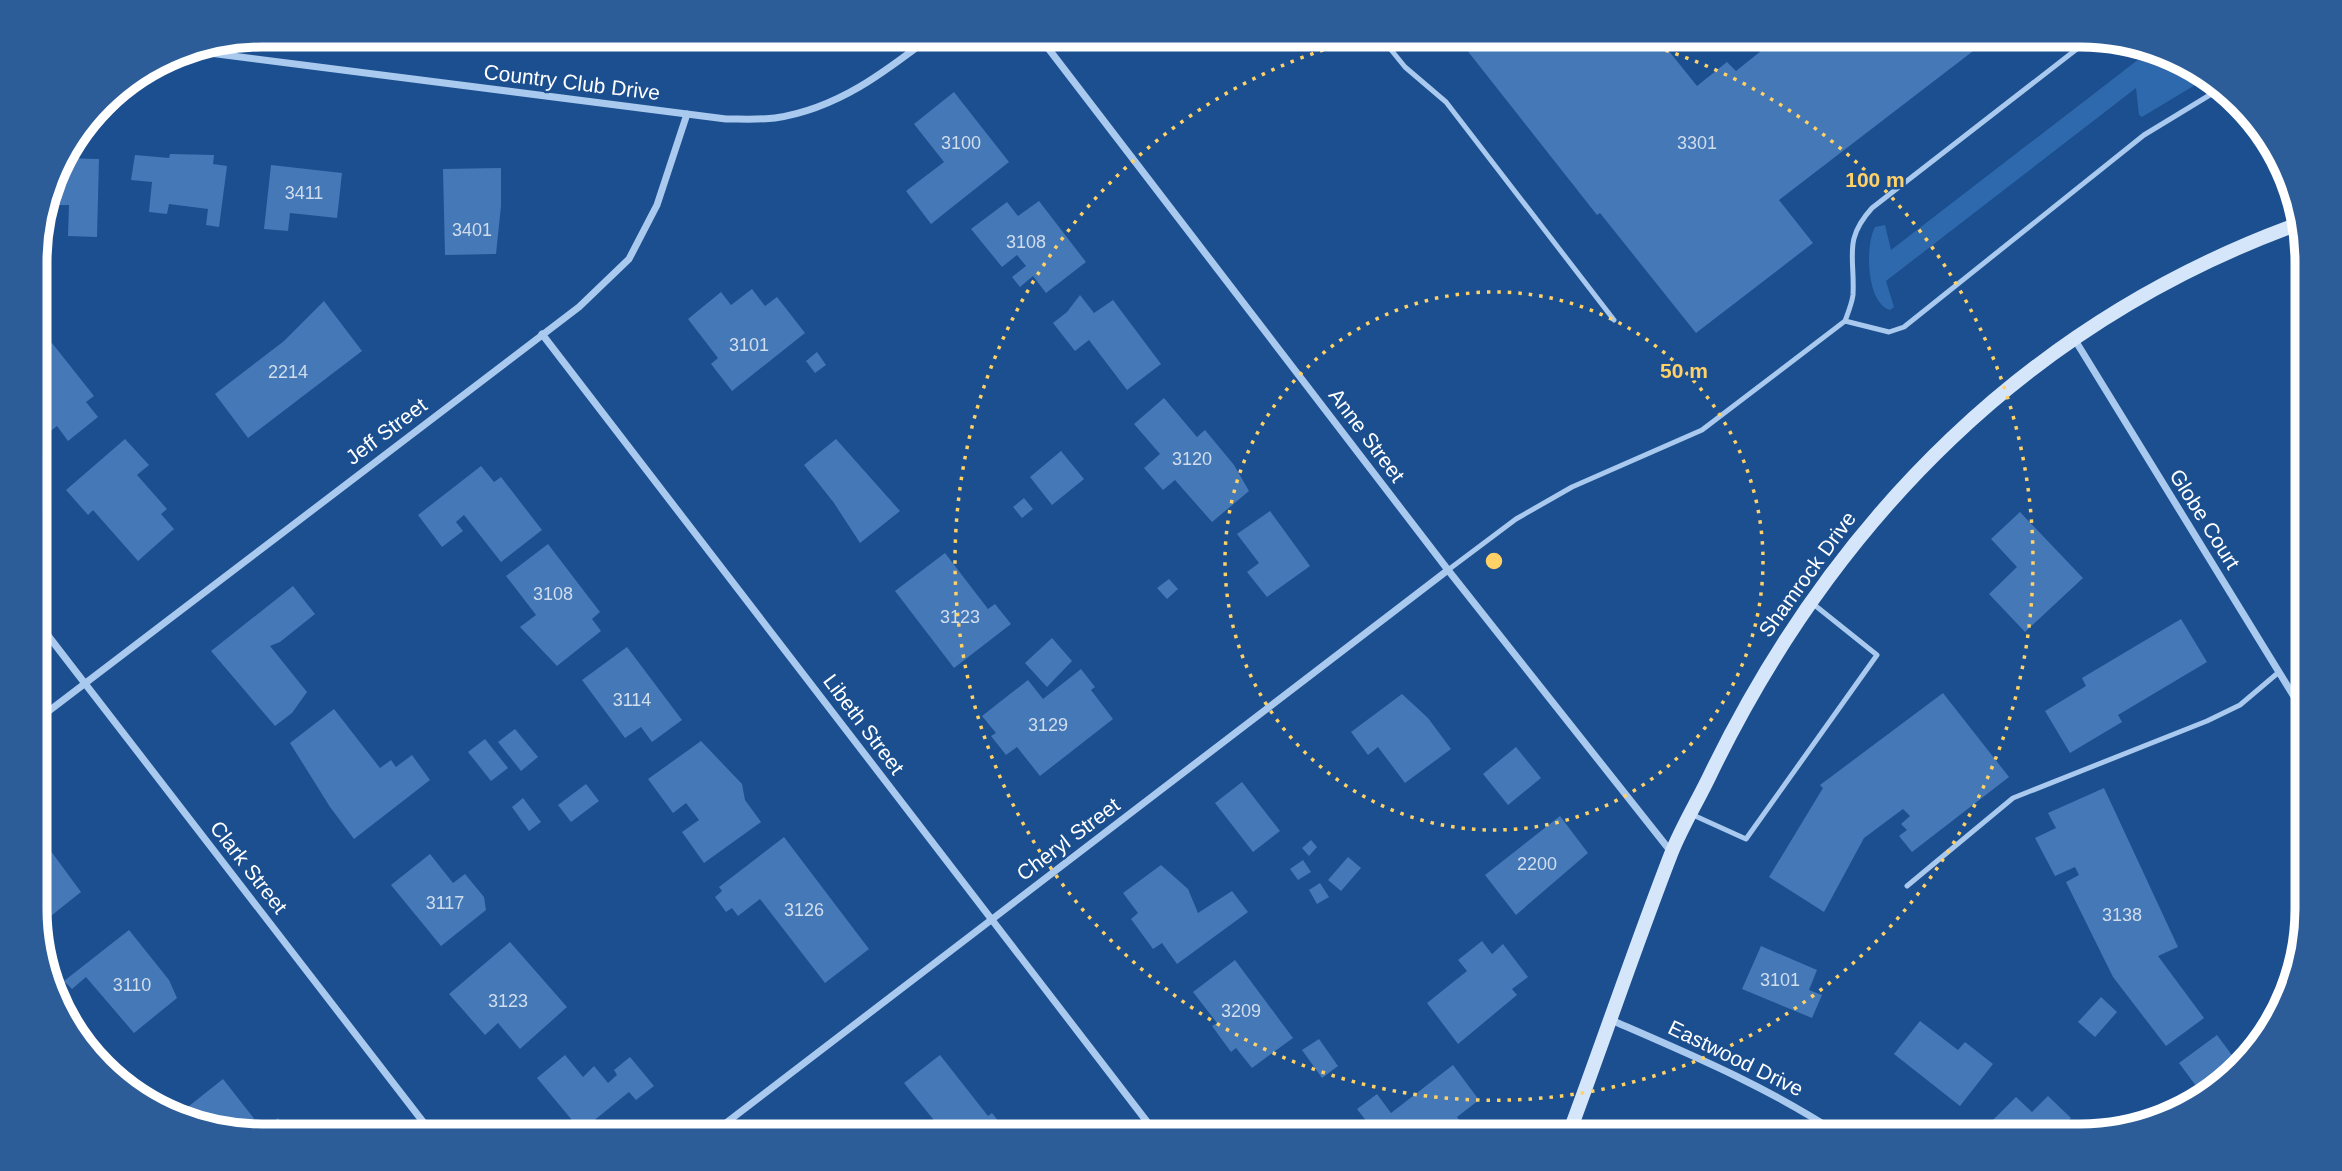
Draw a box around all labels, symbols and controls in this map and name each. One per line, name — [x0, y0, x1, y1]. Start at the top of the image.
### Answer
street label: Country Club Drive — [483, 60, 661, 104]
house number: 3100 — [941, 133, 981, 153]
house number: 3301 — [1677, 133, 1717, 153]
text: 100 m — [1845, 168, 1905, 191]
house number: 3411 — [285, 183, 323, 203]
house number: 3401 — [452, 220, 492, 240]
house number: 3108 — [1006, 232, 1046, 252]
house number: 3101 — [729, 335, 769, 355]
text: 50 m — [1660, 359, 1708, 382]
house number: 2214 — [268, 362, 308, 382]
street label: Anne Street — [1324, 384, 1410, 486]
street label: Jeff Street — [341, 393, 431, 469]
house number: 3120 — [1172, 449, 1212, 469]
street label: Globe Court — [2165, 465, 2245, 573]
street label: Shamrock Drive — [1754, 507, 1860, 641]
centre of rings — [1482, 549, 1506, 573]
house number: 3108 — [533, 584, 573, 604]
house number: 3123 — [940, 607, 980, 627]
street label: Libeth Street — [819, 670, 909, 779]
house number: 3114 — [613, 690, 651, 710]
house number: 3129 — [1028, 715, 1068, 735]
street label: Cheryl Street — [1012, 793, 1124, 885]
street label: Clark Street — [206, 816, 292, 918]
house number: 2200 — [1517, 854, 1557, 874]
house number: 3117 — [426, 893, 464, 913]
house number: 3126 — [784, 900, 824, 920]
house number: 3138 — [2102, 905, 2142, 925]
house number: 3101 — [1760, 970, 1800, 990]
house number: 3110 — [113, 975, 151, 995]
house number: 3123 — [488, 991, 528, 1011]
house number: 3209 — [1221, 1001, 1261, 1021]
street label: Eastwood Drive — [1665, 1015, 1807, 1101]

